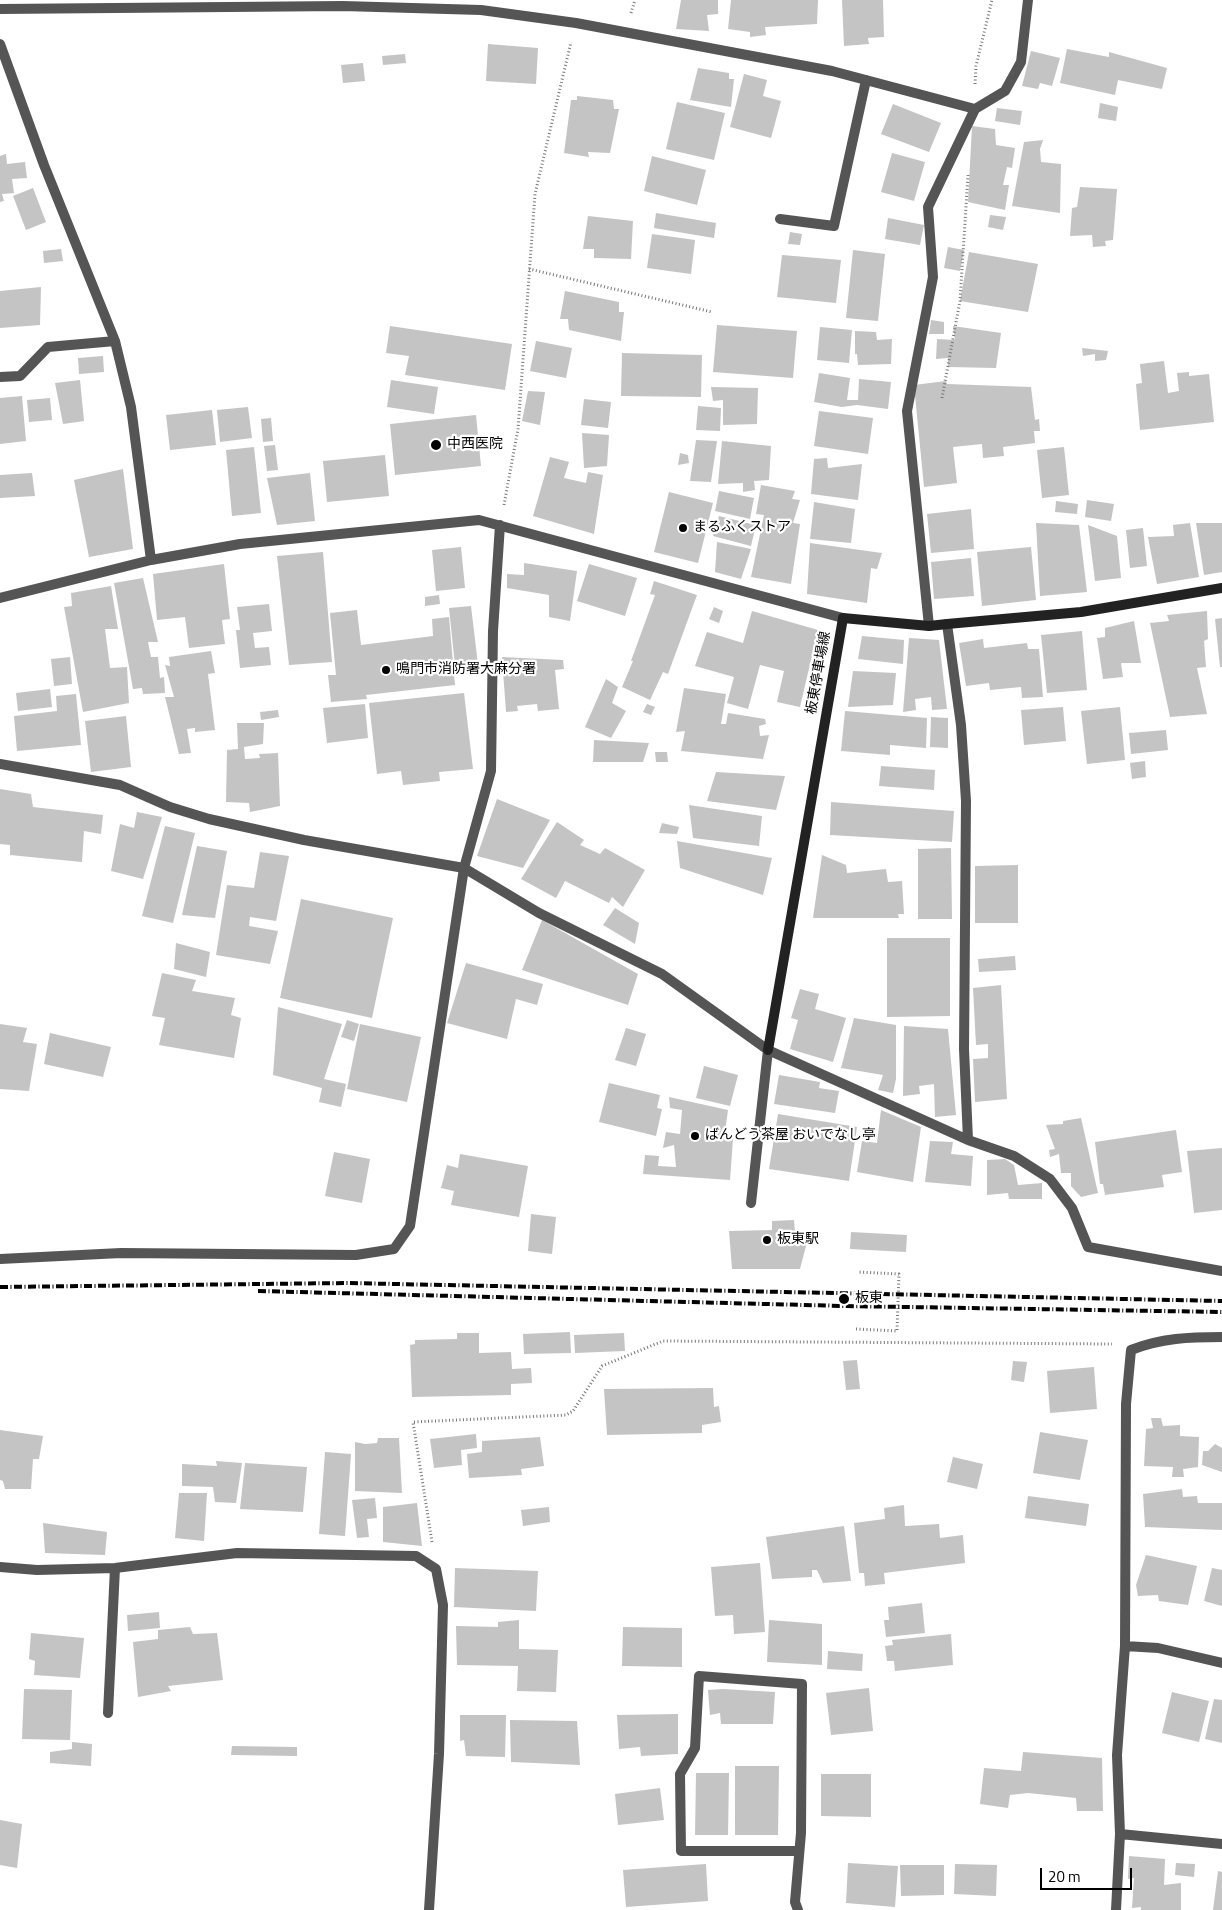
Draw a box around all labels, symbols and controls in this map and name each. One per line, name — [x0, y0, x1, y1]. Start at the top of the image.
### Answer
place label: 中西医院 — [447, 437, 503, 453]
marker: 中西医院 — [429, 438, 443, 452]
place label: まるふくストア — [693, 520, 791, 536]
marker: まるふくストア — [677, 522, 689, 534]
street label: 板東停車場線 — [803, 630, 835, 716]
place label: 鳴門市消防署大麻分署 — [396, 662, 536, 678]
marker: 鳴門市消防署大麻分署 — [380, 664, 392, 676]
place label: ばんどう茶屋 おいでなし亭 — [705, 1128, 876, 1144]
marker: ばんどう茶屋 おいでなし亭 — [689, 1130, 701, 1142]
place label: 板東駅 — [777, 1232, 819, 1248]
marker: 板東駅 — [761, 1234, 773, 1246]
place label: 板東 — [855, 1291, 883, 1307]
marker: 板東 — [837, 1292, 851, 1306]
scale bar — [1042, 1858, 1134, 1890]
text: 20 m — [1048, 1865, 1081, 1888]

